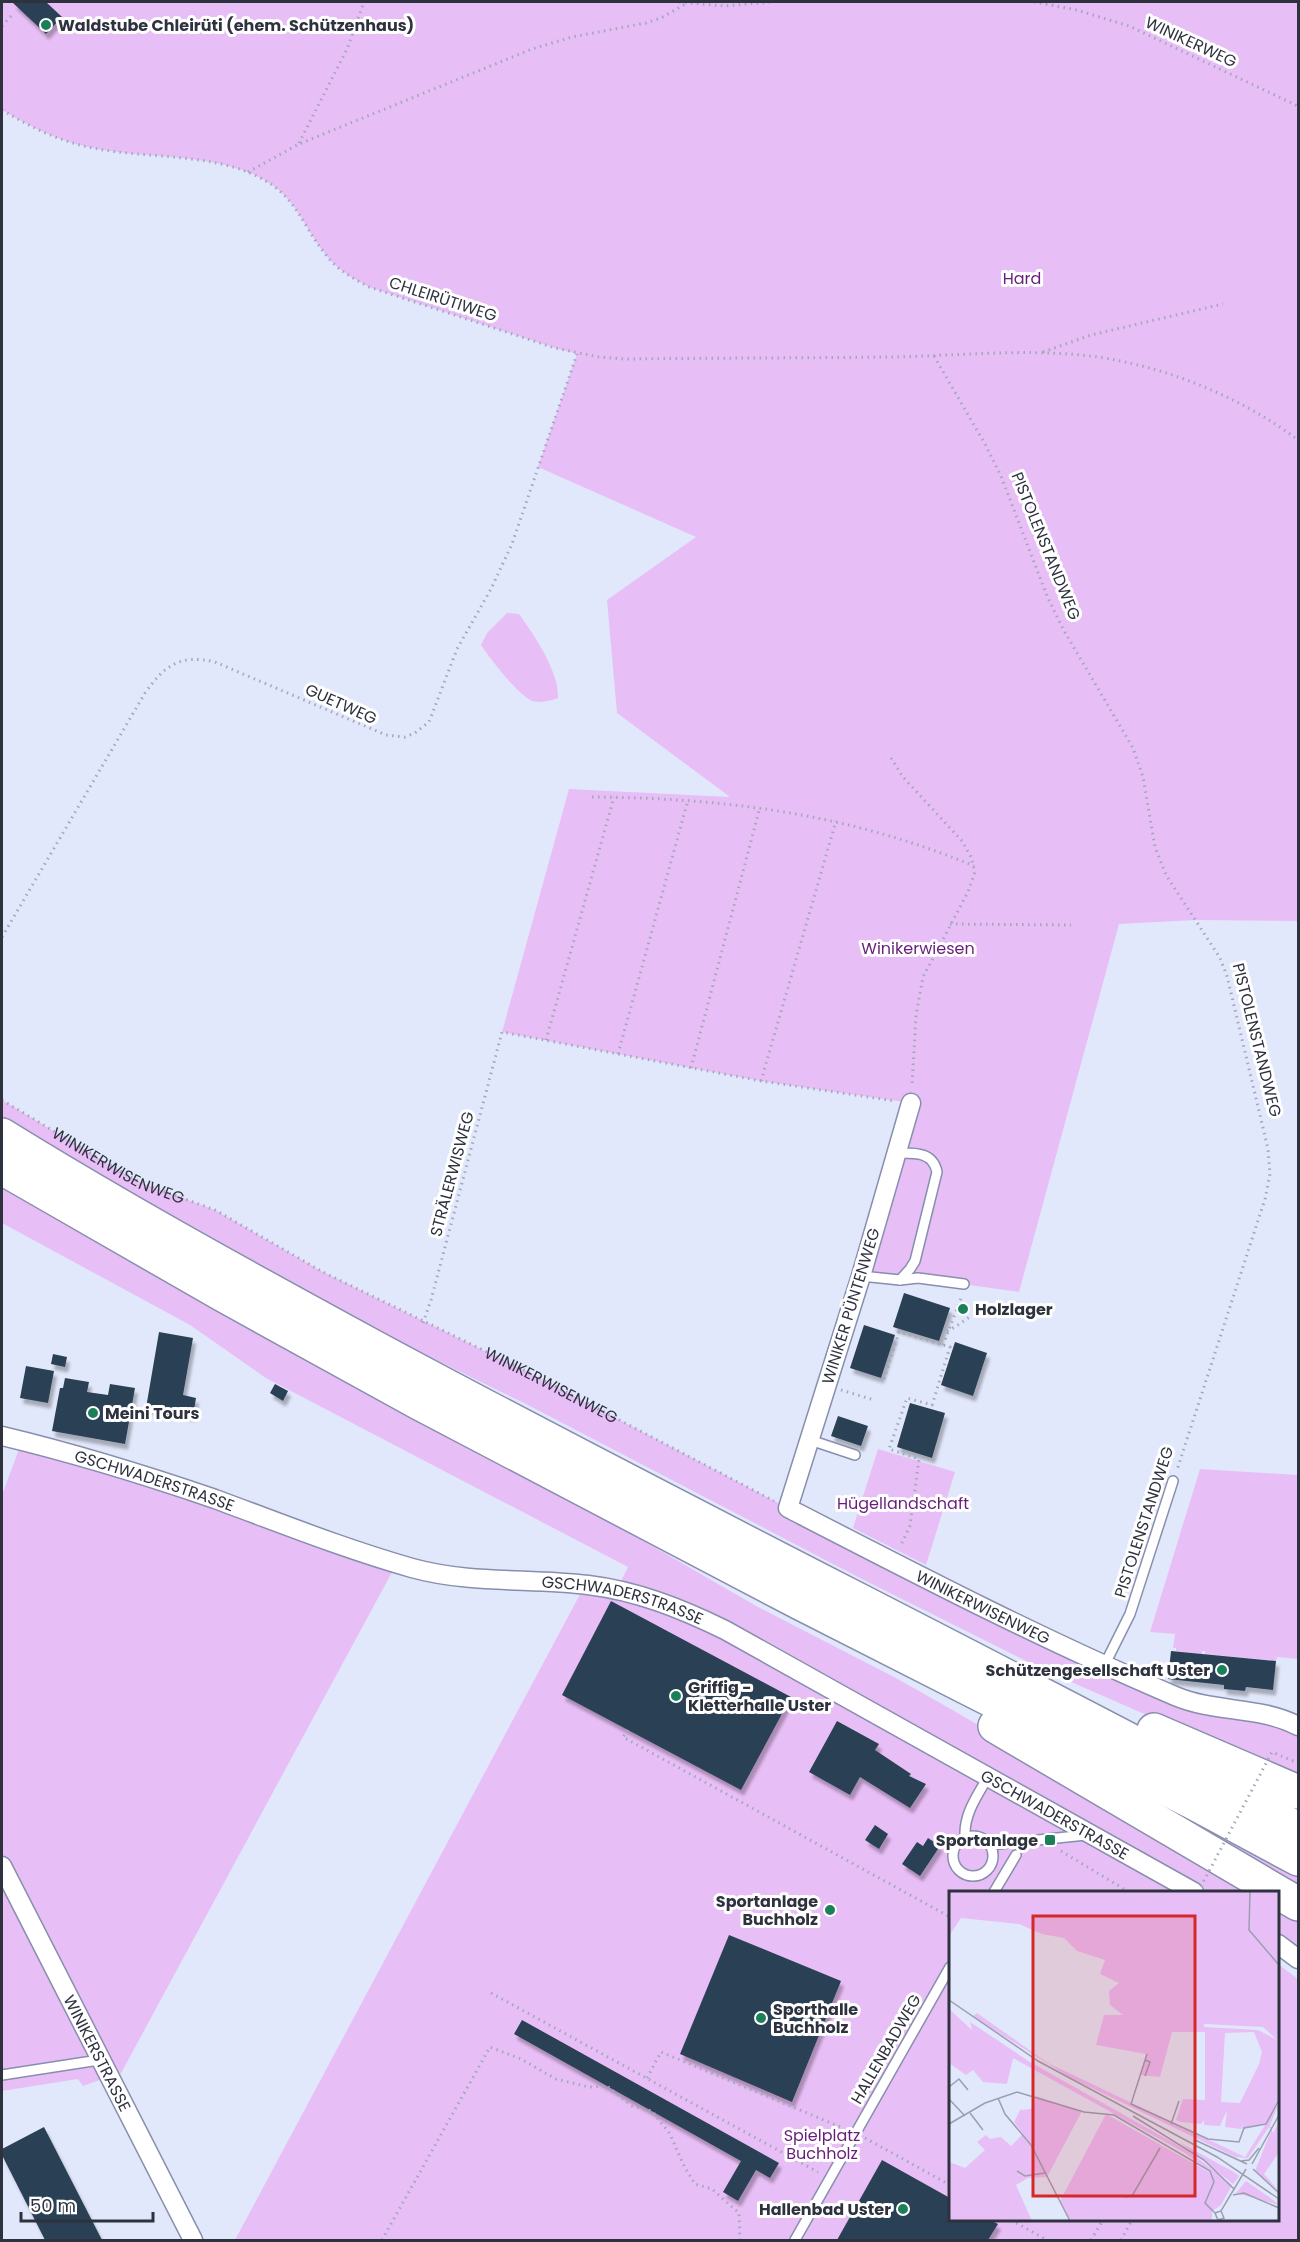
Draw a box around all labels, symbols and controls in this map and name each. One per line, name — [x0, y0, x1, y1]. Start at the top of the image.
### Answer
street label: WINIKERWEG — [1141, 11, 1241, 73]
place label: Waldstube Chleirüti (ehem. Schützenhaus) — [58, 14, 414, 37]
marker: Waldstube Chleirüti (ehem. Schützenhaus) — [39, 18, 53, 32]
park label: Hard — [1003, 267, 1041, 290]
street label: CHLEIRÜTIWEG — [386, 271, 500, 327]
street label: PISTOLENSTANDWEG — [1006, 469, 1086, 623]
street label: GUETWEG — [301, 678, 381, 730]
park label: Winikerwiesen — [861, 937, 975, 960]
street label: PISTOLENSTANDWEG — [1227, 961, 1287, 1119]
street label: STRÄLERWISWEG — [424, 1109, 480, 1239]
street label: WINIKERWISENWEG — [48, 1121, 188, 1209]
street label: WINIKER PÜNTENWEG — [816, 1225, 886, 1387]
place label: Holzlager — [975, 1298, 1053, 1321]
marker: Holzlager — [956, 1302, 970, 1316]
street label: WINIKERWISENWEG — [481, 1341, 622, 1429]
place label: Meini Tours — [105, 1402, 199, 1425]
marker: Meini Tours — [86, 1406, 100, 1420]
street label: PISTOLENSTANDWEG — [1109, 1443, 1179, 1601]
street label: GSCHWADERSTRASSE — [72, 1444, 238, 1517]
park label: Hügellandschaft — [837, 1492, 969, 1515]
street label: WINIKERWISENWEG — [912, 1564, 1054, 1650]
street label: GSCHWADERSTRASSE — [541, 1570, 707, 1630]
place label: Schützengesellschaft Uster — [986, 1659, 1210, 1682]
marker: Schützengesellschaft Uster — [1215, 1663, 1229, 1677]
place label: Griffig - Kletterhalle Uster — [688, 1676, 831, 1717]
marker: Griffig - Kletterhalle Uster — [669, 1689, 683, 1703]
street label: GSCHWADERSTRASSE — [977, 1764, 1133, 1865]
place label: Sportanlage — [936, 1829, 1038, 1852]
marker: Sportanlage — [1043, 1833, 1057, 1847]
place label: Sportanlage Buchholz — [716, 1890, 818, 1931]
inset map — [949, 1891, 1279, 2221]
marker: Sportanlage Buchholz — [823, 1903, 837, 1917]
street label: HALLENBADWEG — [845, 1990, 927, 2108]
street label: WINIKERSTRASSE — [58, 1991, 137, 2115]
place label: Sporthalle Buchholz — [773, 1998, 858, 2039]
marker: Sporthalle Buchholz — [754, 2011, 768, 2025]
park label: Spielplatz Buchholz — [784, 2124, 860, 2165]
scale bar — [21, 2185, 153, 2223]
text: 50 m — [30, 2193, 76, 2218]
place label: Hallenbad Uster — [759, 2198, 891, 2221]
marker: Hallenbad Uster — [896, 2202, 910, 2216]

